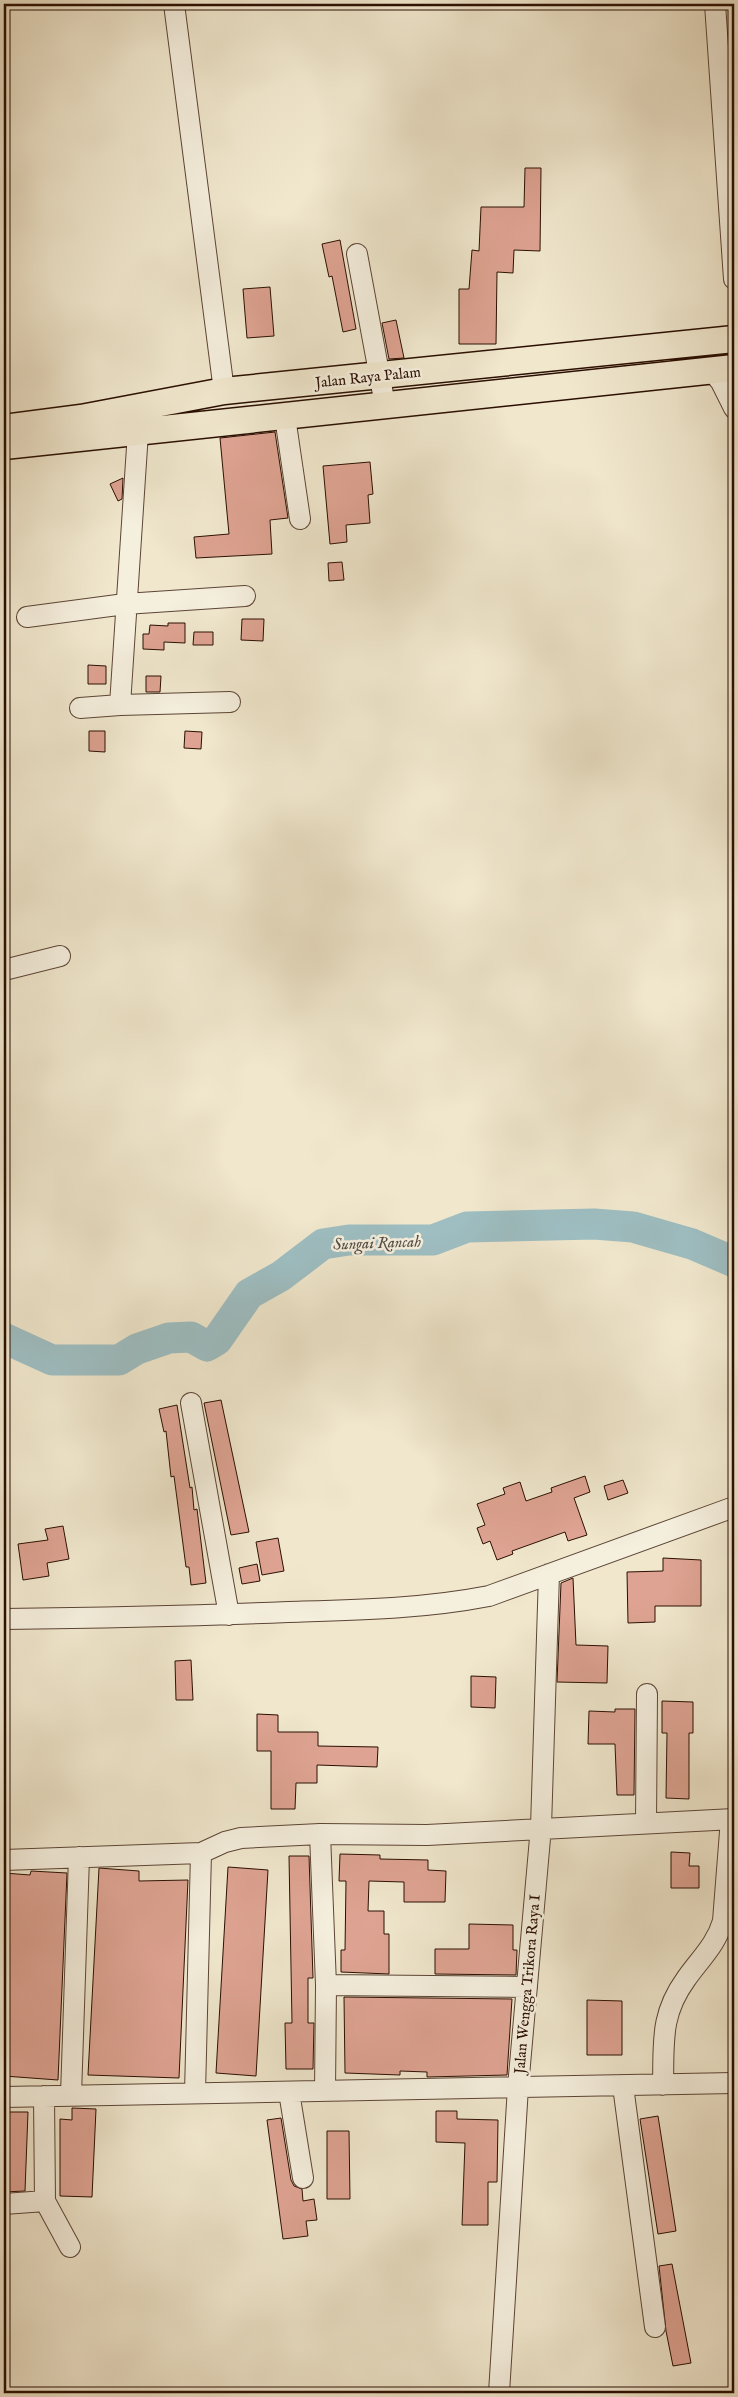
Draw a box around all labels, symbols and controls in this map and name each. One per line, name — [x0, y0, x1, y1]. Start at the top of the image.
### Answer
street label: Jalan Raya Palam — [312, 362, 422, 393]
water label: Sungai Rancah — [333, 1232, 422, 1256]
street label: Jalan Wengga Trikora Raya I — [510, 1893, 545, 2077]

